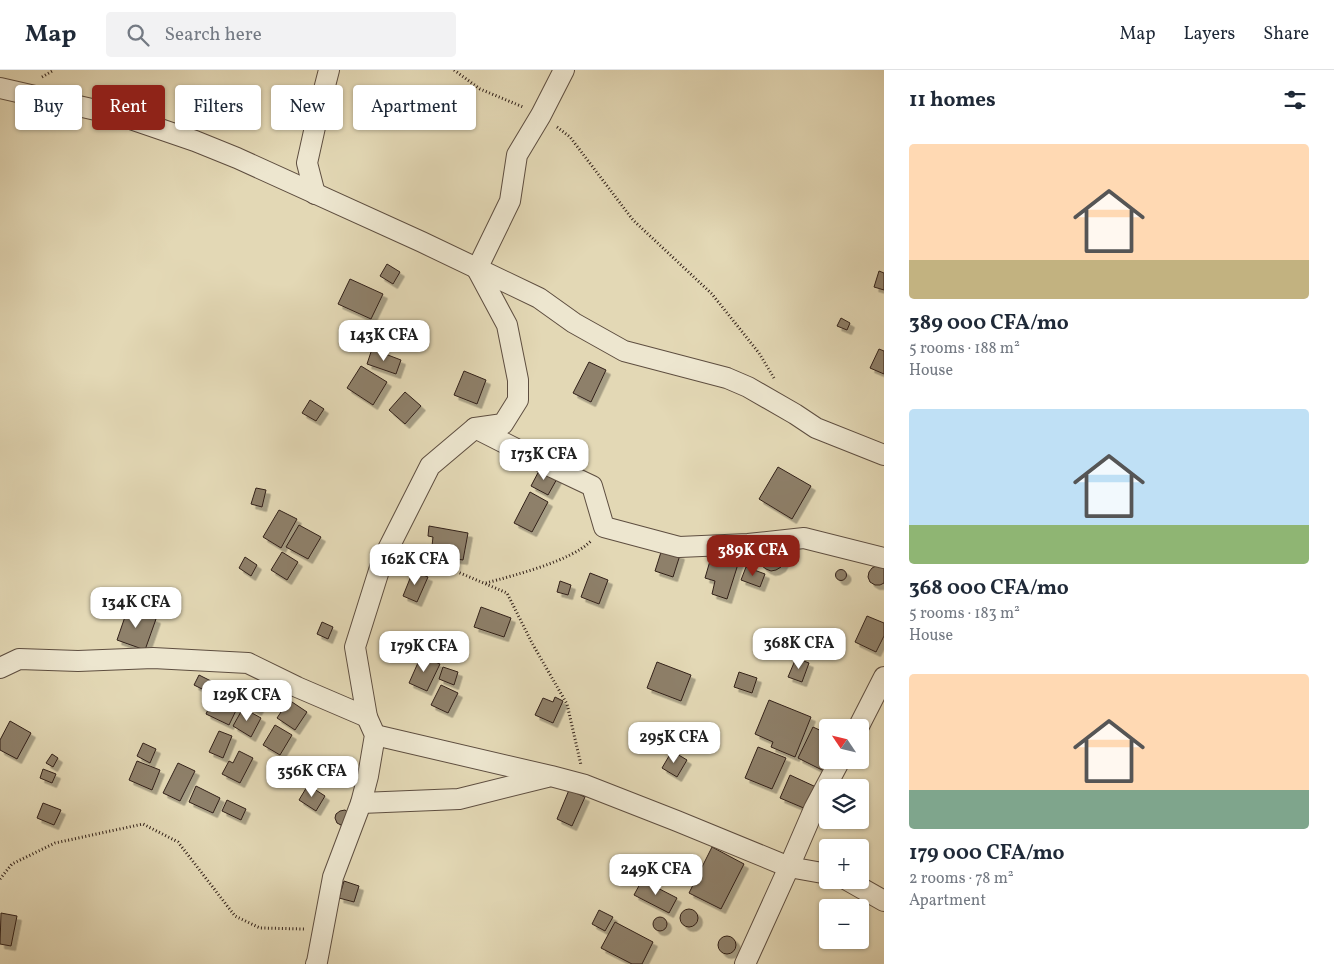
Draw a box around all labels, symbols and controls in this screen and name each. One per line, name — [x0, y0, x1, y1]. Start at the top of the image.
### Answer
search box — [106, 12, 456, 57]
text: Map — [25, 18, 76, 52]
icon: search — [124, 21, 152, 49]
text: Search here — [164, 22, 262, 48]
text: Map — [1119, 22, 1155, 47]
text: Layers — [1183, 22, 1235, 47]
text: Share — [1263, 22, 1309, 47]
chip: Buy — [15, 85, 82, 130]
chip: Rent — [92, 85, 165, 130]
chip: Filters — [175, 85, 261, 130]
chip: New — [271, 85, 343, 130]
chip: Apartment — [353, 85, 476, 130]
text: 11 homes — [909, 86, 996, 115]
icon: filters — [1281, 86, 1309, 114]
icon: home — [1064, 176, 1154, 266]
text: 389 000 CFA/mo — [909, 309, 1069, 338]
pin: 143K CFA — [332, 320, 436, 362]
text: 143K CFA — [350, 325, 418, 347]
text: 5 rooms · 188 m² — [909, 338, 1020, 360]
text: House — [909, 360, 953, 382]
pin: 173K CFA — [492, 438, 596, 481]
icon: home — [1064, 441, 1154, 531]
text: 173K CFA — [511, 444, 577, 466]
pin: 389K CFA — [701, 534, 805, 577]
text: 389K CFA — [718, 540, 788, 562]
pin: 162K CFA — [363, 544, 467, 586]
text: 162K CFA — [381, 549, 449, 571]
text: 368 000 CFA/mo — [909, 574, 1069, 603]
pin: 134K CFA — [84, 586, 188, 629]
text: 134K CFA — [101, 592, 171, 614]
text: 5 rooms · 183 m² — [909, 603, 1020, 625]
text: House — [909, 625, 953, 647]
pin: 368K CFA — [747, 628, 851, 670]
pin: 179K CFA — [372, 630, 476, 673]
text: 368K CFA — [764, 633, 834, 655]
text: 179K CFA — [390, 636, 458, 658]
pin: 129K CFA — [195, 680, 299, 722]
text: 129K CFA — [213, 685, 281, 707]
icon: home — [1064, 706, 1154, 796]
north arrow — [819, 719, 869, 769]
map controls — [819, 719, 869, 949]
pin: 295K CFA — [622, 722, 726, 764]
text: 295K CFA — [639, 727, 709, 749]
pin: 356K CFA — [260, 756, 364, 798]
text: 356K CFA — [277, 761, 347, 783]
button: layers — [819, 779, 869, 829]
button: + — [819, 839, 869, 889]
text: 179 000 CFA/mo — [909, 839, 1065, 868]
pin: 249K CFA — [604, 854, 708, 896]
text: 249K CFA — [620, 859, 692, 881]
text: 2 rooms · 78 m² — [909, 868, 1014, 890]
text: Apartment — [909, 890, 986, 912]
button: − — [819, 899, 869, 949]

